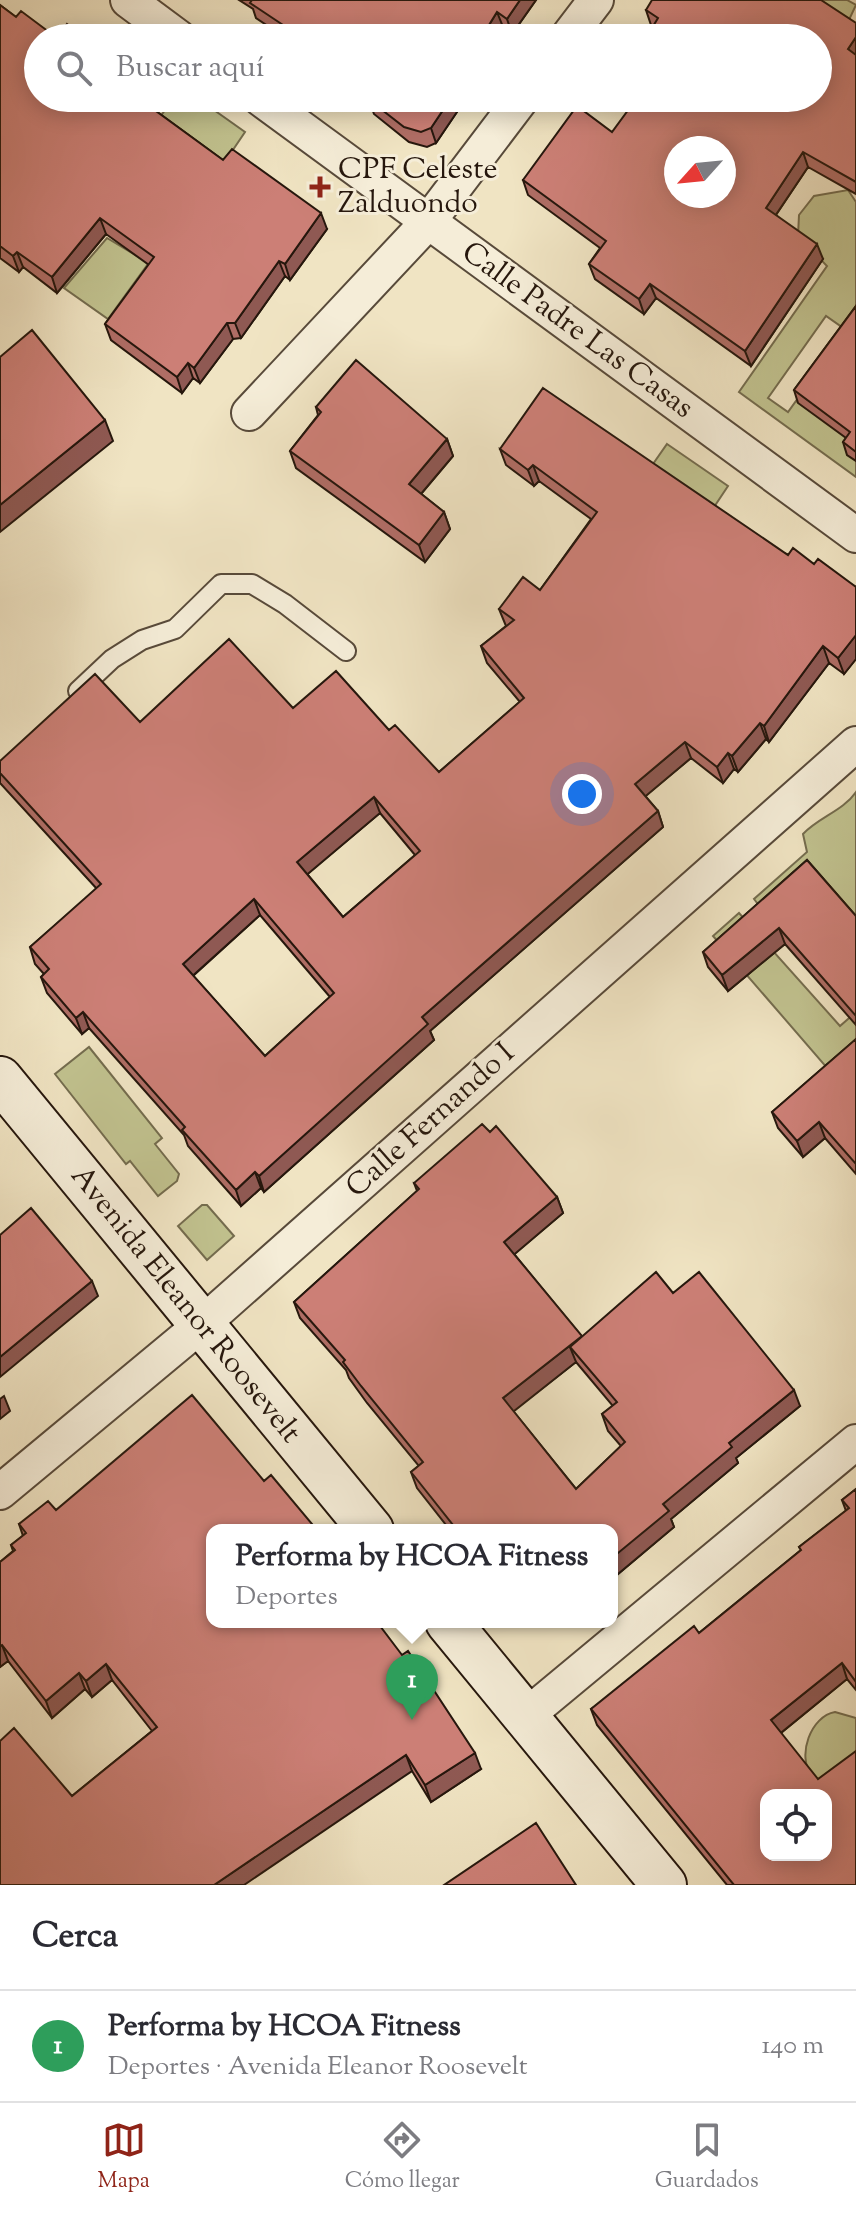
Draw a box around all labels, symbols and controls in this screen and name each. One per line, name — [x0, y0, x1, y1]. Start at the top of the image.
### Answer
search box — [24, 24, 832, 112]
icon: search — [52, 46, 96, 90]
text: Buscar aquí — [116, 47, 264, 90]
north arrow — [664, 136, 736, 208]
place label: CPF Celeste Zalduondo — [338, 149, 497, 226]
marker: CPF Celeste Zalduondo — [309, 176, 331, 198]
street label: Calle Padre Las Casas — [452, 232, 702, 430]
your location — [562, 774, 602, 814]
street label: Calle Fernando I — [337, 1033, 525, 1209]
street label: Avenida Eleanor Roosevelt — [59, 1157, 311, 1453]
popup — [206, 1524, 618, 1628]
text: Performa by HCOA Fitness — [236, 1536, 588, 1579]
text: Deportes — [236, 1579, 338, 1616]
pin: 1 — [386, 1654, 438, 1720]
map controls — [760, 1789, 832, 1861]
button: locate — [760, 1789, 832, 1861]
text: Cerca — [32, 1913, 118, 1962]
text: Performa by HCOA Fitness — [108, 2006, 461, 2049]
text: 1 — [54, 2028, 62, 2065]
text: 140 m — [761, 2028, 824, 2065]
text: Deportes · Avenida Eleanor Roosevelt — [108, 2049, 528, 2086]
tab: Mapa — [97, 2118, 150, 2198]
tab: Cómo llegar — [345, 2118, 460, 2198]
tab: Guardados — [655, 2118, 759, 2198]

